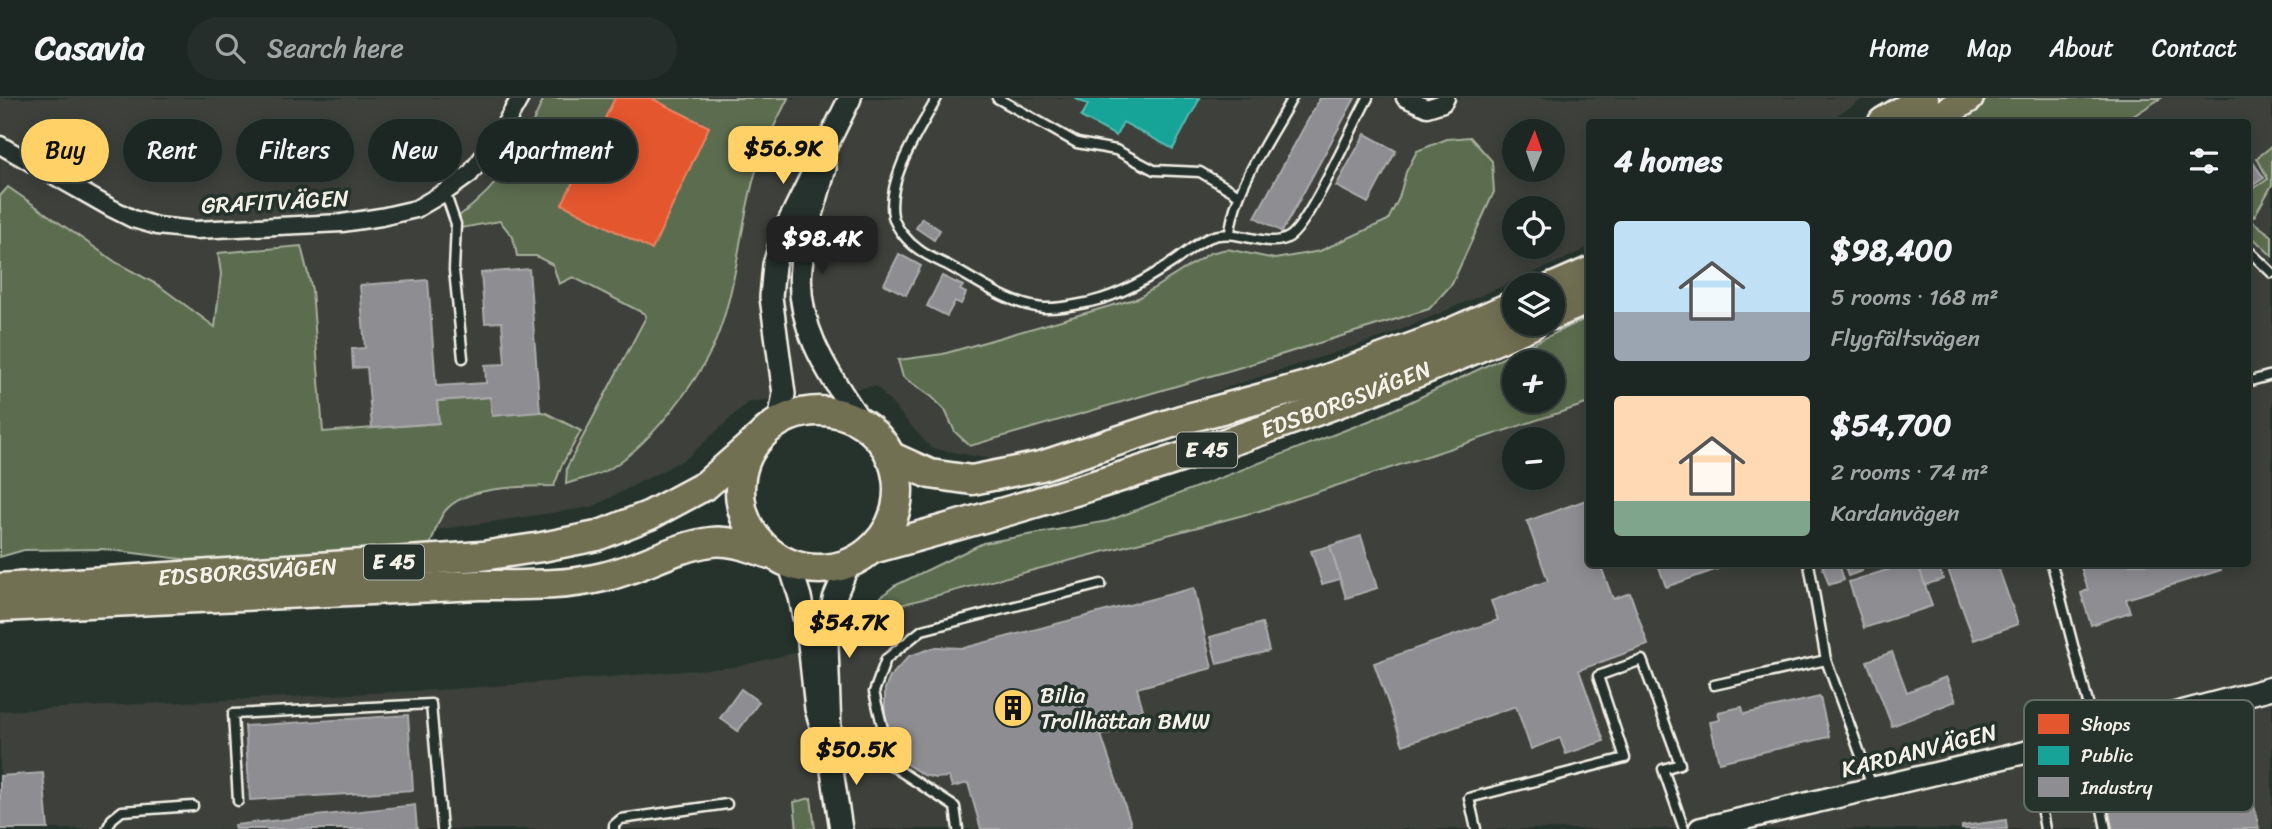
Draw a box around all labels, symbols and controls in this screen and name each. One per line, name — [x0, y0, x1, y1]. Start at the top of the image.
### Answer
search box — [187, 17, 677, 80]
text: Casavia — [35, 19, 145, 77]
text: Search here — [267, 25, 404, 71]
text: Home — [1869, 27, 1929, 69]
text: Map — [1967, 27, 2011, 69]
text: About — [2049, 27, 2114, 69]
text: Contact — [2152, 27, 2237, 69]
icon: search — [211, 29, 249, 67]
chip: Buy — [21, 119, 109, 182]
chip: Rent — [123, 119, 222, 182]
chip: Filters — [236, 119, 354, 182]
chip: New — [368, 119, 462, 182]
chip: Apartment — [476, 119, 637, 182]
north arrow — [1502, 119, 1564, 182]
map controls — [1502, 119, 1565, 490]
pin: $56.9K — [726, 126, 840, 186]
text: $56.9K — [744, 128, 822, 169]
text: 4 homes — [1614, 134, 1722, 188]
icon: filters — [2185, 142, 2223, 180]
street label: GRAFITVÄGEN — [200, 178, 350, 226]
button: locate — [1502, 196, 1565, 259]
pin: $98.4K — [765, 216, 879, 276]
text: $98.4K — [783, 218, 861, 259]
text: $98,400 — [1831, 223, 1952, 277]
icon: home — [1670, 249, 1754, 333]
button: layers — [1502, 273, 1565, 336]
text: 5 rooms · 168 m² — [1831, 277, 1999, 318]
text: Flygfältsvägen — [1831, 318, 1980, 359]
street label: EDSBORGSVÄGEN — [1255, 349, 1437, 450]
button: + — [1502, 350, 1565, 413]
text: $54,700 — [1831, 398, 1951, 452]
icon: home — [1670, 424, 1754, 508]
button: − — [1502, 427, 1565, 490]
road number: E 45 — [1177, 432, 1237, 468]
text: 2 rooms · 74 m² — [1831, 452, 1988, 493]
text: Kardanvägen — [1831, 493, 1960, 534]
street label: EDSBORGSVÄGEN — [156, 545, 339, 598]
road number: E 45 — [364, 545, 424, 580]
pin: $54.7K — [792, 601, 906, 660]
text: $54.7K — [810, 602, 888, 643]
place label: Bilia Trollhättan BMW — [1040, 675, 1211, 742]
building icon: Bilia Trollhättan BMW — [992, 687, 1034, 729]
legend — [2024, 700, 2254, 812]
text: Shops — [2081, 708, 2131, 741]
street label: KARDANVÄGEN — [1837, 712, 2001, 790]
pin: $50.5K — [799, 728, 913, 787]
text: $50.5K — [816, 729, 896, 770]
text: Public — [2081, 739, 2134, 772]
text: Industry — [2080, 771, 2153, 804]

